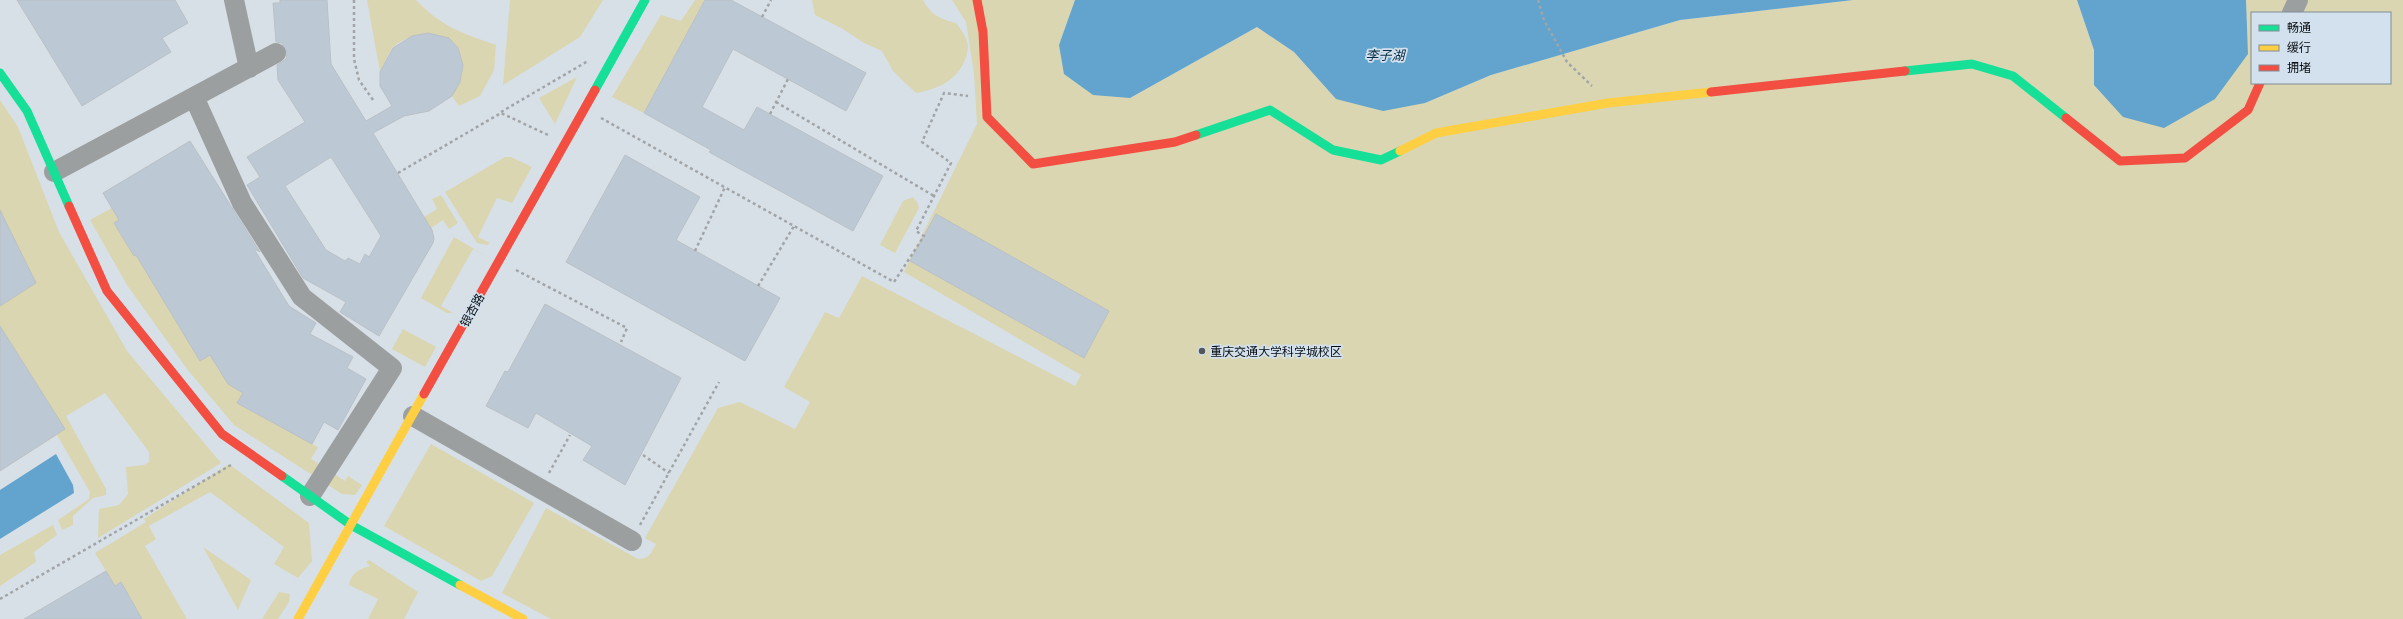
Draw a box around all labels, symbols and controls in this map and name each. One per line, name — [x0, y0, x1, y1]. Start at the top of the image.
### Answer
legend — [2251, 12, 2391, 84]
text: 畅通 — [2287, 20, 2311, 35]
text: 缓行 — [2287, 40, 2311, 55]
water label: 李子湖 — [1365, 47, 1406, 64]
text: 拥堵 — [2287, 60, 2311, 75]
street label: 银杏路 — [457, 291, 487, 329]
place label: 重庆交通大学科学城校区 — [1210, 344, 1342, 359]
marker: 重庆交通大学科学城校区 — [1197, 346, 1207, 356]

